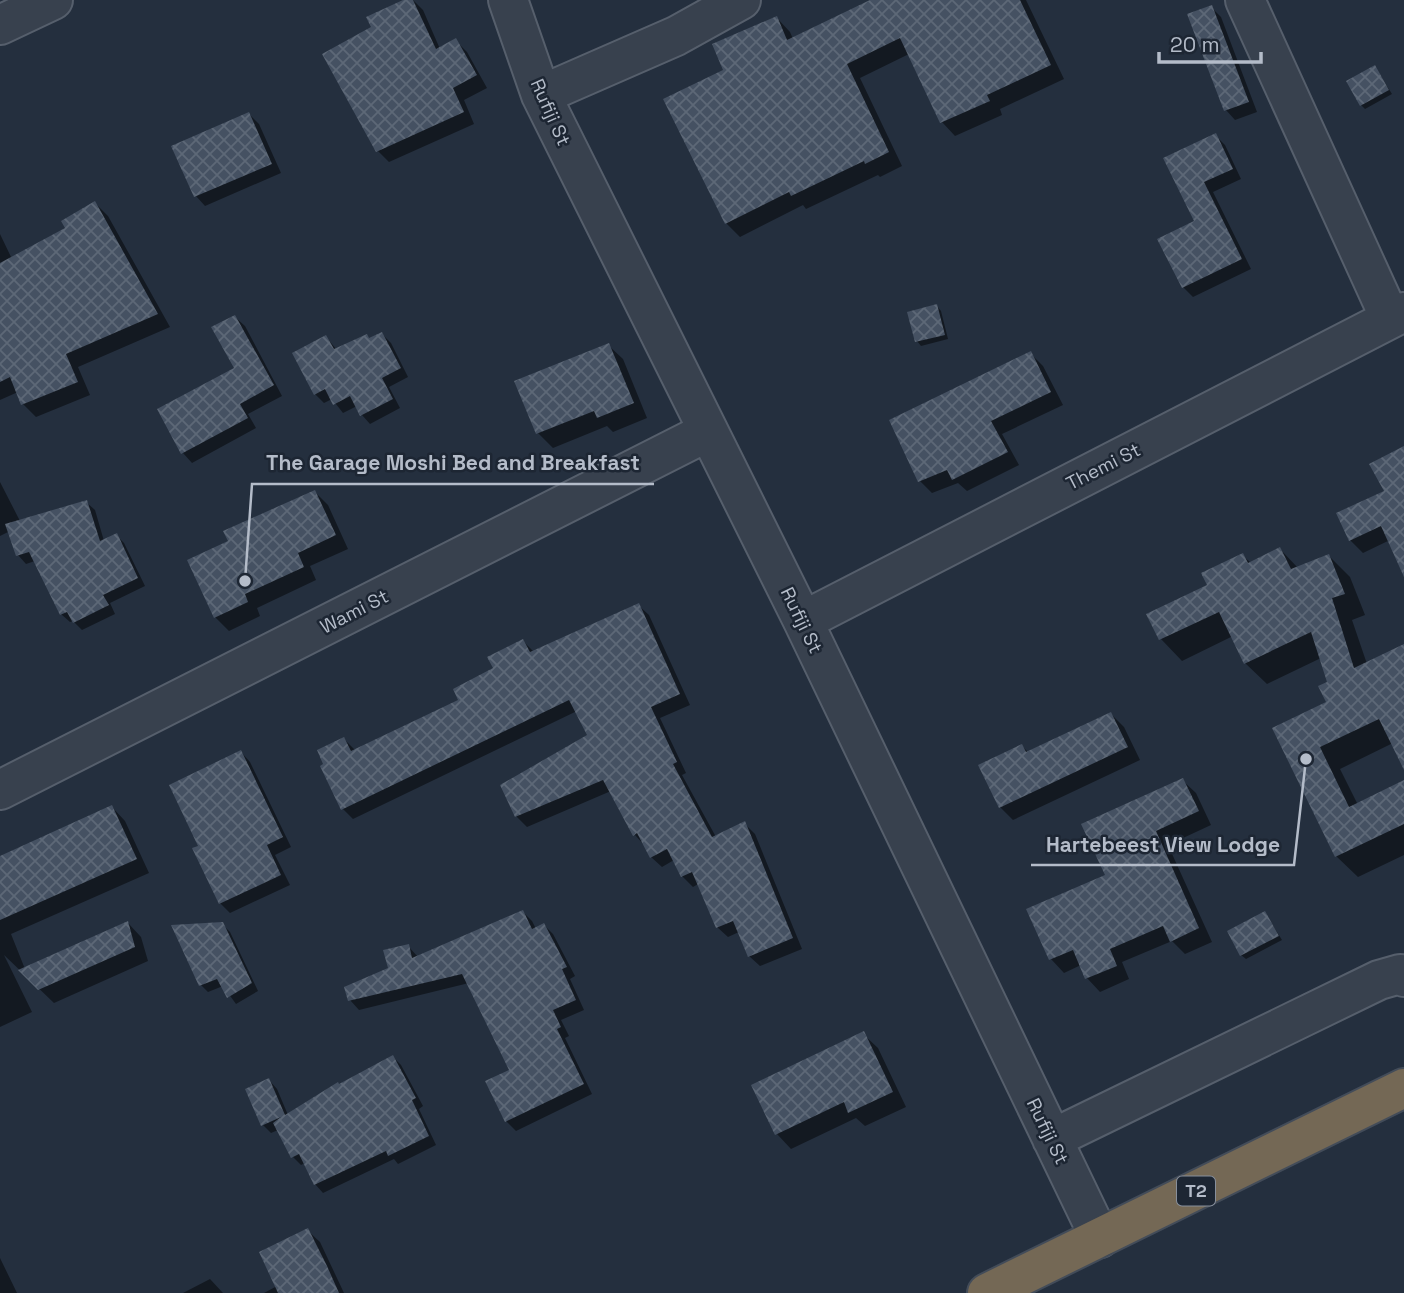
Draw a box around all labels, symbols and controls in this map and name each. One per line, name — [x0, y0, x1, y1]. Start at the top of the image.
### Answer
scale bar — [1159, 21, 1260, 65]
text: 20 m — [1170, 31, 1220, 58]
street label: Rufiji St — [525, 75, 576, 150]
street label: Themi St — [1062, 437, 1145, 496]
callout: The Garage Moshi Bed and Breakfast — [252, 442, 654, 484]
text: The Garage Moshi Bed and Breakfast — [266, 449, 640, 476]
street label: Rufiji St — [775, 583, 828, 658]
street label: Wami St — [316, 584, 393, 639]
callout: Hartebeest View Lodge — [1031, 823, 1294, 865]
text: Hartebeest View Lodge — [1046, 831, 1280, 858]
street label: Rufiji St — [1021, 1094, 1074, 1169]
road number: T2 — [1177, 1176, 1215, 1206]

